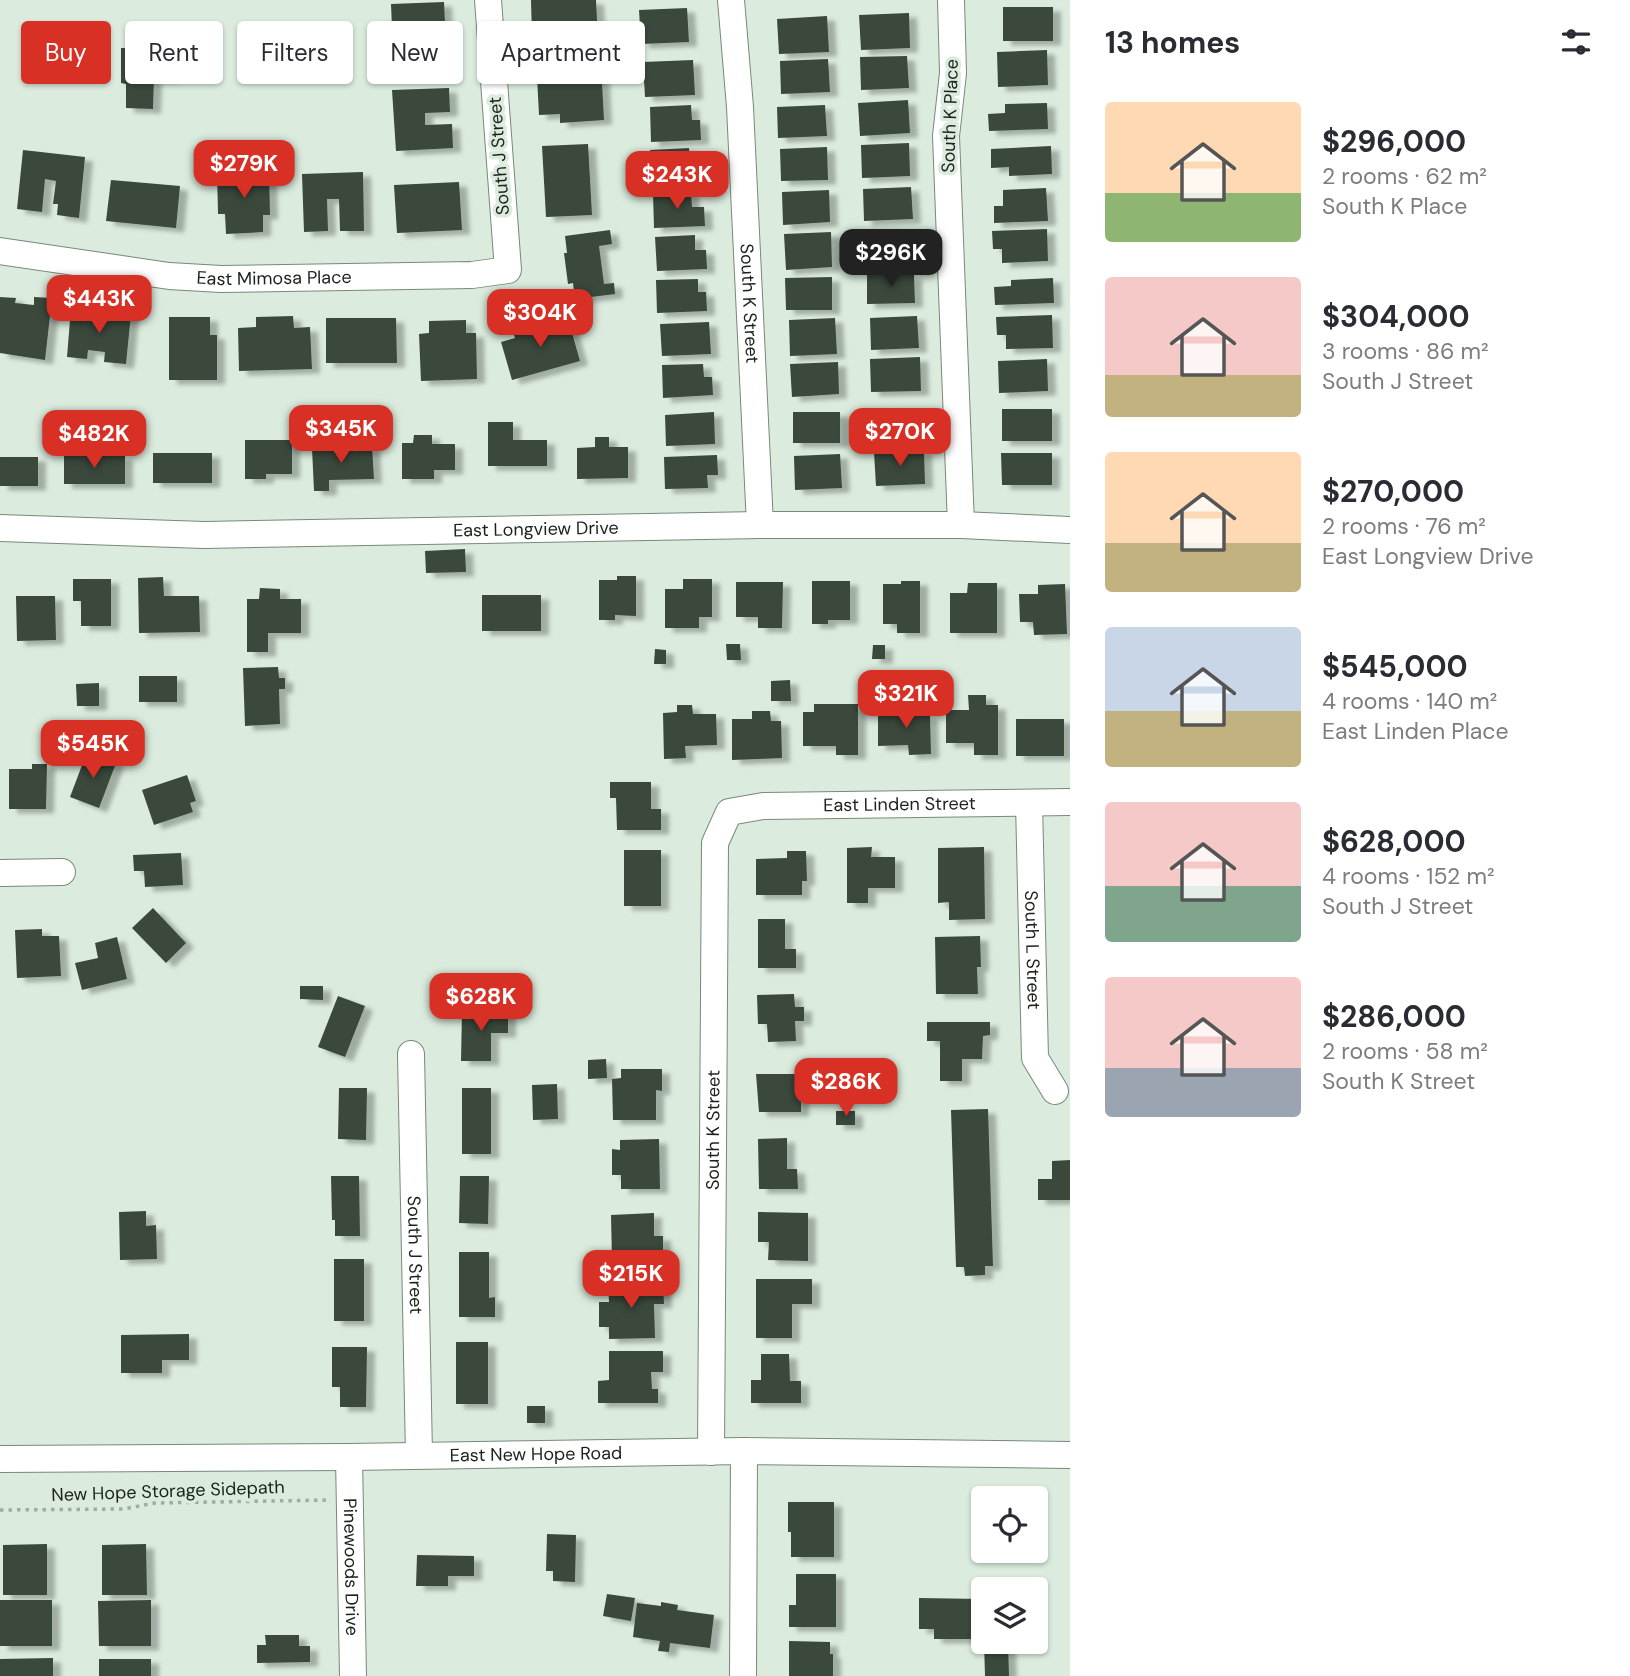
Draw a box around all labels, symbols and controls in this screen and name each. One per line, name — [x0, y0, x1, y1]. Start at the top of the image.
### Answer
chip: Buy — [21, 21, 111, 84]
chip: Rent — [125, 21, 223, 84]
chip: Filters — [237, 21, 353, 84]
chip: New — [367, 21, 463, 84]
chip: Apartment — [477, 21, 645, 84]
text: 13 homes — [1105, 23, 1240, 62]
icon: filters — [1557, 23, 1595, 61]
street label: South K Place — [936, 59, 964, 173]
street label: South J Street — [483, 96, 515, 216]
text: $296,000 — [1322, 122, 1466, 161]
icon: home — [1161, 130, 1245, 214]
pin: $279K — [195, 140, 293, 200]
text: $279K — [210, 148, 278, 178]
pin: $243K — [628, 152, 726, 211]
text: $243K — [642, 159, 712, 189]
text: 2 rooms · 62 m² — [1322, 161, 1487, 191]
text: South K Place — [1322, 191, 1467, 221]
pin: $296K — [842, 230, 940, 289]
text: $296K — [855, 237, 927, 267]
street label: South K Street — [735, 243, 764, 364]
street label: East Mimosa Place — [196, 265, 352, 291]
pin: $443K — [50, 276, 148, 335]
text: $443K — [63, 283, 135, 313]
pin: $304K — [491, 290, 589, 349]
text: $304K — [503, 297, 577, 327]
text: $304,000 — [1322, 297, 1470, 336]
icon: home — [1161, 305, 1245, 389]
text: 3 rooms · 86 m² — [1322, 336, 1489, 366]
text: South J Street — [1322, 366, 1473, 396]
pin: $345K — [292, 406, 390, 465]
pin: $270K — [851, 408, 949, 468]
pin: $482K — [45, 410, 143, 470]
text: $345K — [305, 413, 377, 443]
text: $270K — [865, 416, 935, 446]
text: $482K — [58, 418, 130, 448]
text: $270,000 — [1322, 472, 1464, 511]
icon: home — [1161, 480, 1245, 564]
text: 2 rooms · 76 m² — [1322, 511, 1486, 541]
street label: East Longview Drive — [453, 516, 619, 543]
text: East Longview Drive — [1322, 541, 1533, 571]
text: $545,000 — [1322, 647, 1468, 686]
icon: home — [1161, 655, 1245, 739]
pin: $321K — [857, 670, 955, 730]
text: $321K — [874, 678, 938, 708]
text: 4 rooms · 140 m² — [1322, 686, 1497, 716]
text: East Linden Place — [1322, 716, 1509, 746]
pin: $545K — [44, 720, 142, 780]
text: $545K — [57, 728, 129, 758]
street label: East Linden Street — [823, 791, 976, 817]
text: $628,000 — [1322, 822, 1466, 861]
icon: home — [1161, 830, 1245, 914]
text: 4 rooms · 152 m² — [1322, 861, 1495, 891]
street label: South L Street — [1019, 890, 1046, 1010]
text: South J Street — [1322, 891, 1473, 921]
pin: $628K — [432, 974, 530, 1033]
text: $628K — [446, 981, 516, 1011]
text: $286,000 — [1322, 997, 1466, 1036]
icon: home — [1161, 1005, 1245, 1089]
text: 2 rooms · 58 m² — [1322, 1036, 1488, 1066]
pin: $286K — [797, 1058, 895, 1118]
text: $286K — [810, 1066, 882, 1096]
text: South K Street — [1322, 1066, 1475, 1096]
street label: South K Street — [701, 1070, 726, 1190]
street label: South J Street — [402, 1195, 428, 1314]
pin: $215K — [582, 1250, 680, 1310]
text: $215K — [599, 1258, 663, 1288]
street label: East New Hope Road — [450, 1441, 622, 1467]
street label: New Hope Storage Sidepath — [51, 1475, 285, 1507]
map controls — [971, 1486, 1048, 1654]
button: locate — [971, 1486, 1048, 1563]
street label: Pinewoods Drive — [338, 1498, 364, 1636]
button: layers — [971, 1577, 1048, 1654]

